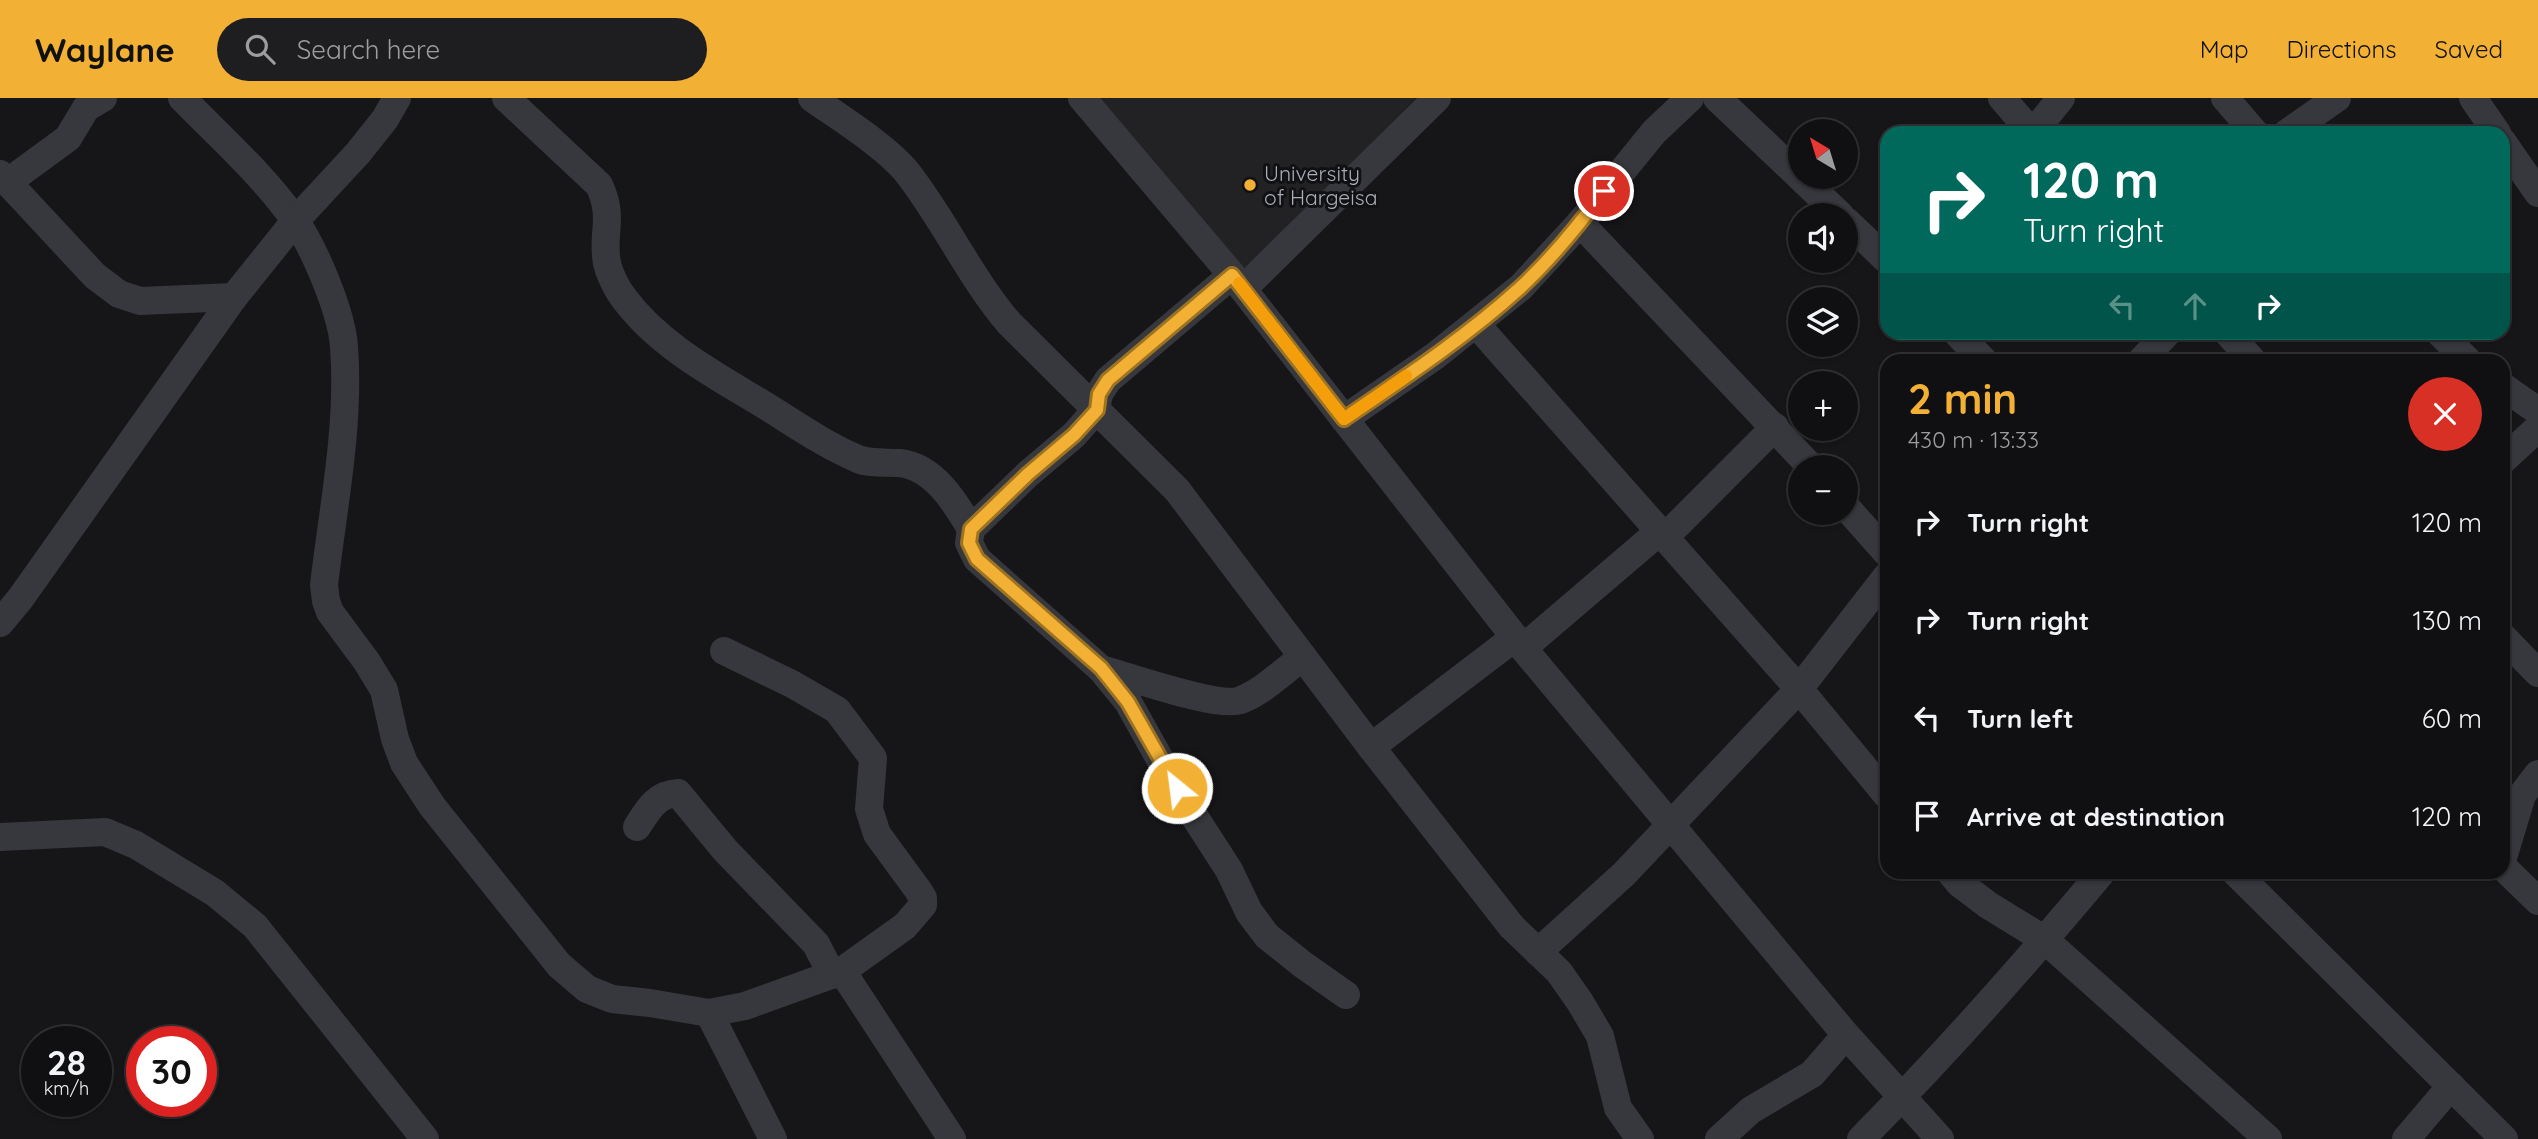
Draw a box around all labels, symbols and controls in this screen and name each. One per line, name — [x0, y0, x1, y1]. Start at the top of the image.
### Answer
search box — [217, 18, 707, 81]
text: Waylane — [35, 29, 175, 70]
icon: search — [241, 30, 279, 68]
text: Search here — [297, 33, 440, 66]
text: Map — [2200, 34, 2249, 64]
text: Directions — [2287, 34, 2397, 64]
text: Saved — [2435, 34, 2503, 64]
north arrow — [1788, 119, 1858, 189]
map controls — [1788, 119, 1858, 525]
text: 120 m — [2023, 149, 2159, 210]
icon: right — [1908, 154, 1999, 245]
place label: University of Hargeisa — [1264, 160, 1377, 210]
pin — [1574, 161, 1634, 221]
icon: arrive — [1585, 172, 1623, 210]
marker: University of Hargeisa — [1242, 177, 1258, 193]
button: sound — [1788, 203, 1858, 273]
text: Turn right — [2023, 210, 2164, 250]
button: layers — [1788, 287, 1858, 357]
icon: left — [2103, 287, 2141, 325]
icon: ahead — [2176, 287, 2214, 325]
icon: right — [2249, 287, 2287, 325]
button: + — [1788, 371, 1858, 441]
text: 2 min — [1908, 372, 2017, 425]
button: close — [2408, 377, 2482, 451]
text: 430 m · 13:33 — [1908, 425, 2039, 454]
button: − — [1788, 455, 1858, 525]
icon: right — [1908, 503, 1946, 541]
text: Turn right — [1967, 506, 2089, 539]
text: 120 m — [2412, 506, 2482, 539]
icon: right — [1908, 601, 1946, 639]
text: Turn right — [1967, 604, 2089, 637]
text: 130 m — [2412, 604, 2482, 637]
icon: left — [1908, 699, 1946, 737]
text: Turn left — [1967, 702, 2074, 735]
text: 60 m — [2422, 702, 2482, 735]
position arrow — [1140, 751, 1214, 825]
icon: arrive — [1908, 797, 1946, 835]
text: Arrive at destination — [1967, 800, 2225, 833]
text: 120 m — [2412, 800, 2482, 833]
speed limit sign: 30 — [126, 1026, 217, 1117]
text: 28 — [47, 1040, 86, 1084]
text: km/h — [44, 1077, 89, 1100]

